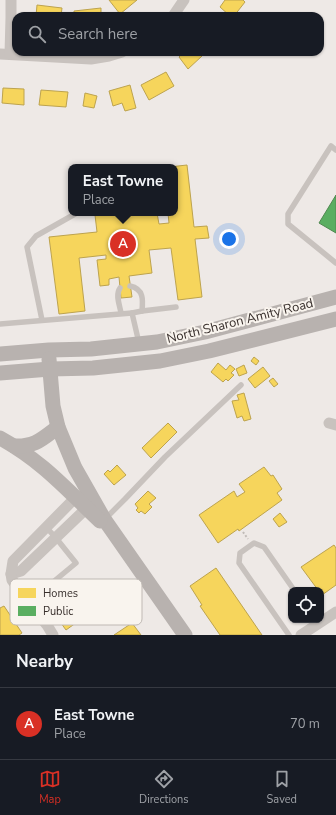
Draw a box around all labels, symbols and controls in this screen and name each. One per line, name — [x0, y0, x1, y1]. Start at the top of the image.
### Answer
search box — [12, 12, 324, 56]
icon: search — [26, 23, 48, 45]
text: Search here — [58, 24, 138, 44]
popup — [68, 164, 178, 216]
text: East Towne — [83, 171, 163, 191]
text: Place — [83, 191, 115, 209]
pin: A — [110, 229, 136, 259]
your location — [219, 229, 239, 249]
street label: North Sharon Amity Road — [165, 294, 315, 348]
legend — [10, 579, 142, 625]
text: Homes — [43, 586, 78, 601]
map controls — [288, 587, 324, 623]
button: locate — [288, 587, 324, 623]
text: Public — [43, 604, 73, 619]
text: Nearby — [16, 650, 73, 673]
text: East Towne — [54, 705, 134, 725]
text: A — [24, 715, 34, 733]
text: 70 m — [290, 715, 320, 733]
text: Place — [54, 725, 86, 743]
tab: Map — [39, 768, 61, 807]
tab: Directions — [139, 768, 189, 807]
tab: Saved — [267, 768, 297, 807]

